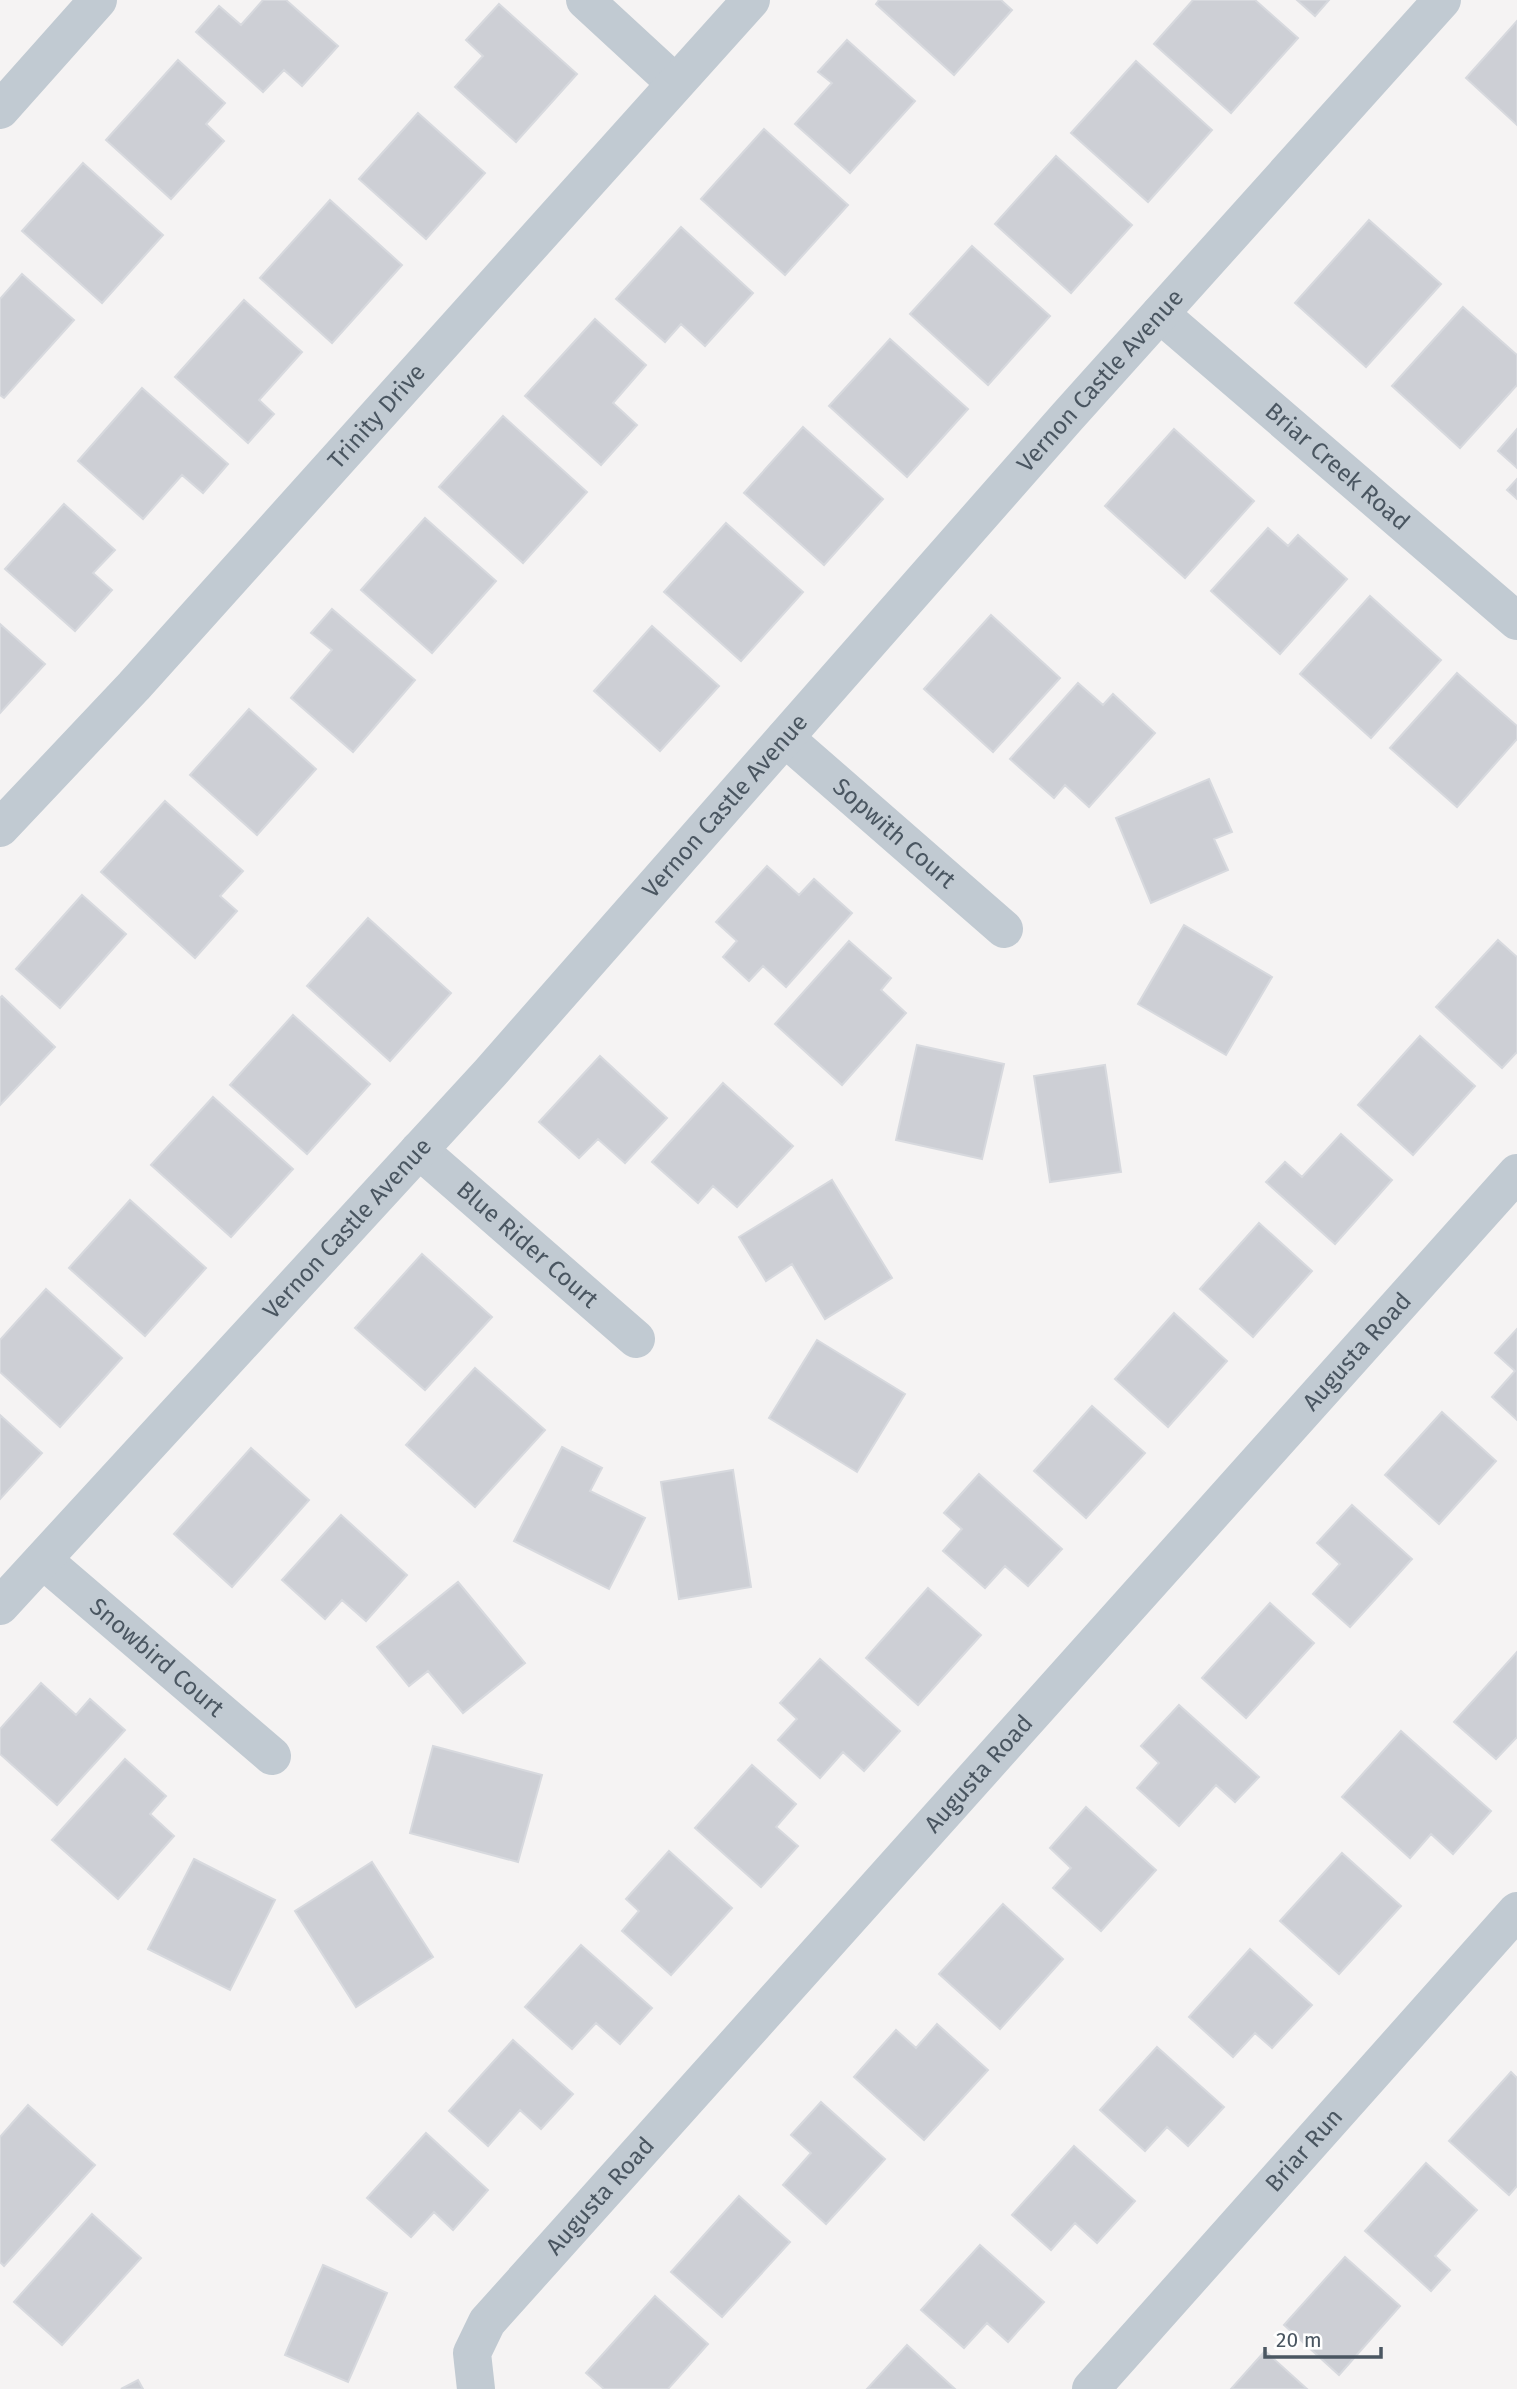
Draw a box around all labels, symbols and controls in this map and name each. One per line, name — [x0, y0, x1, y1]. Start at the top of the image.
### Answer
street label: Vernon Castle Avenue — [1011, 283, 1189, 478]
street label: Trinity Drive — [322, 358, 431, 475]
street label: Briar Creek Road — [1260, 397, 1415, 536]
street label: Vernon Castle Avenue — [637, 708, 813, 903]
street label: Sopwith Court — [827, 772, 962, 894]
street label: Vernon Castle Avenue — [257, 1132, 437, 1324]
street label: Blue Rider Court — [451, 1175, 604, 1314]
street label: Augusta Road — [1297, 1287, 1417, 1416]
street label: Snowbird Court — [84, 1592, 230, 1723]
street label: Augusta Road — [919, 1709, 1038, 1838]
street label: Briar Run — [1260, 2103, 1348, 2197]
street label: Augusta Road — [540, 2131, 660, 2261]
scale bar — [1265, 2316, 1380, 2360]
text: 20 m — [1276, 2327, 1322, 2353]

